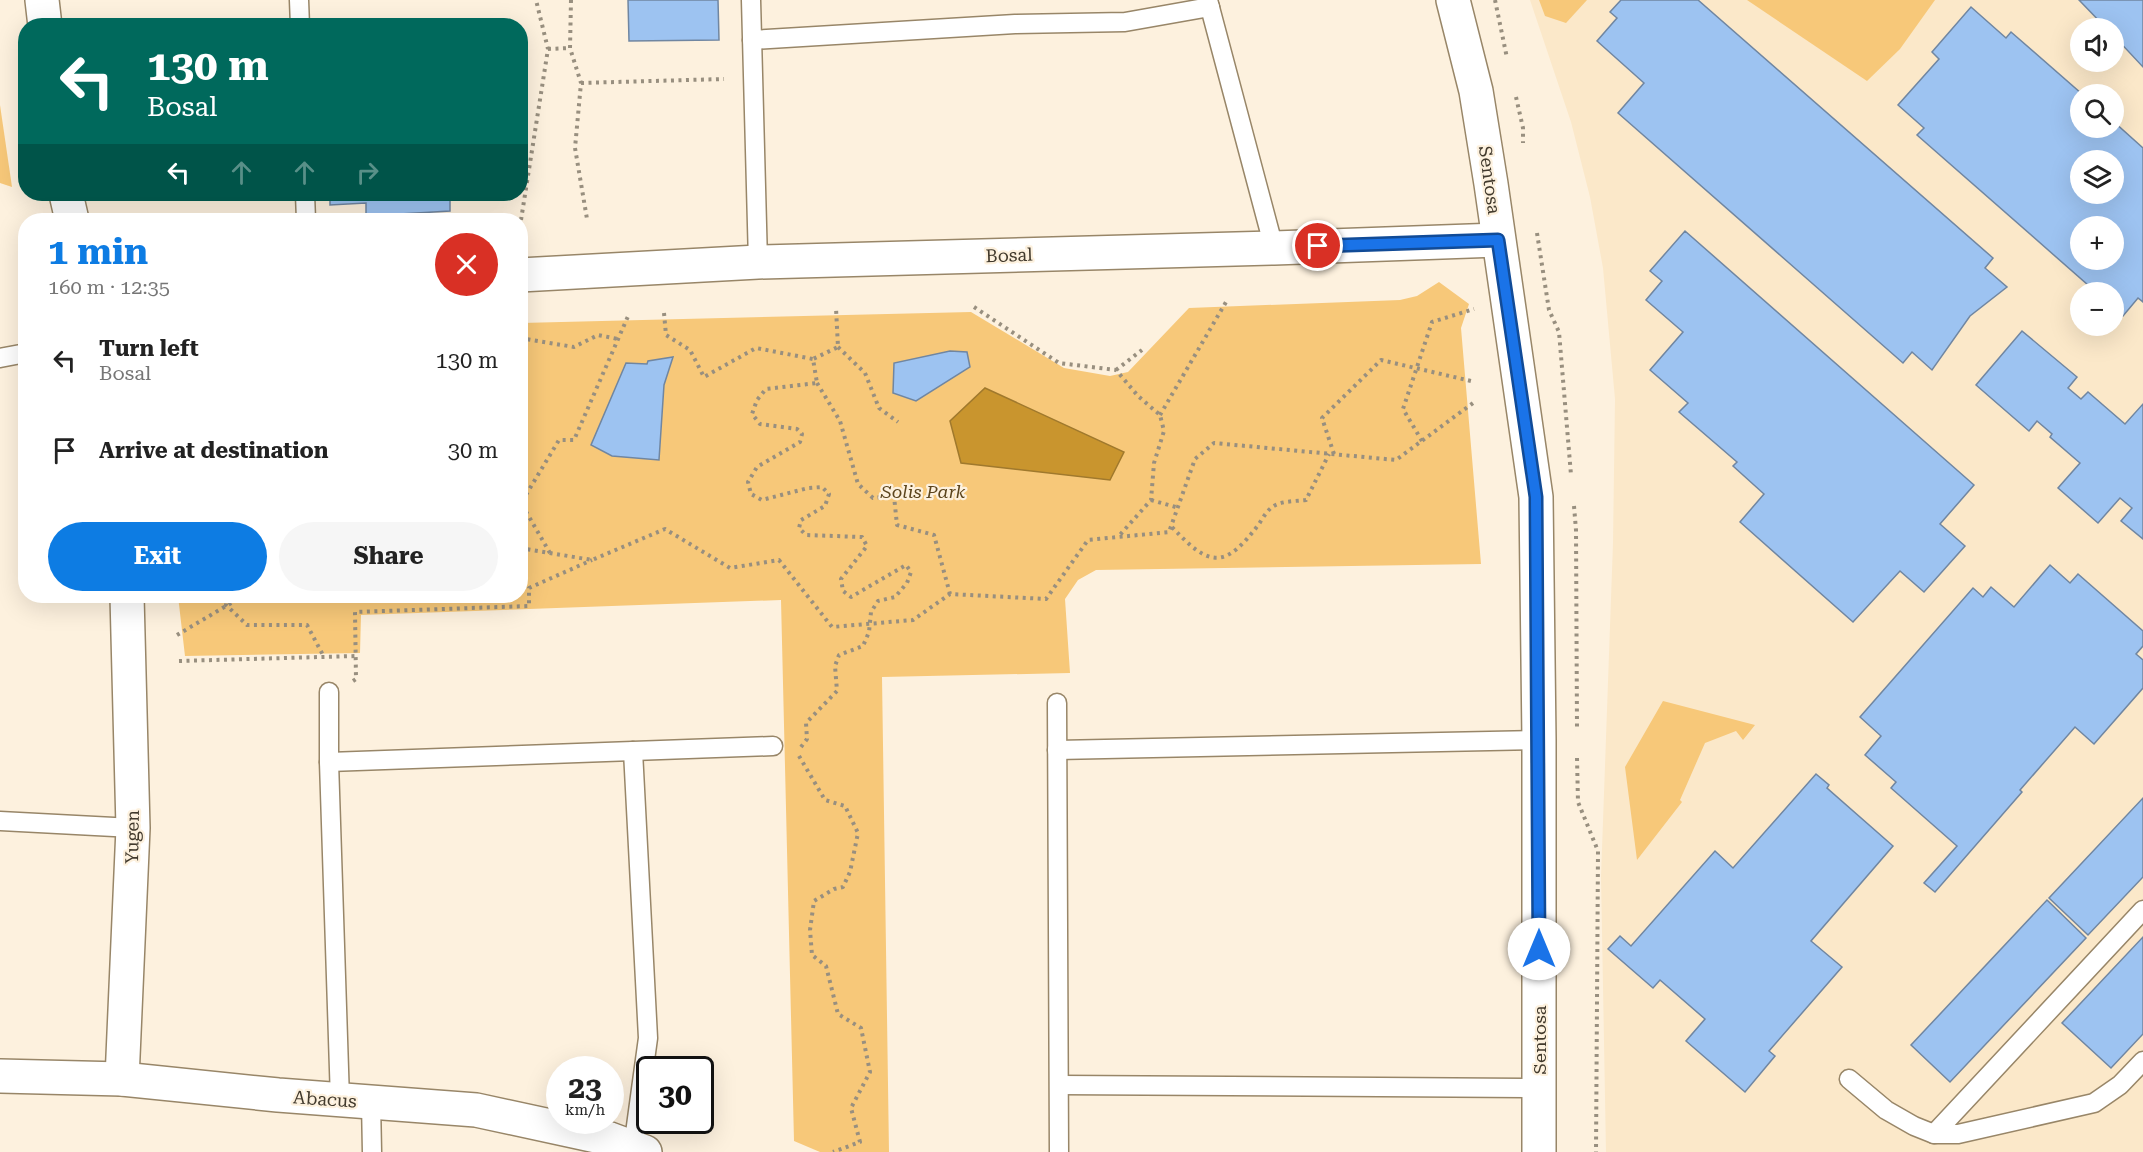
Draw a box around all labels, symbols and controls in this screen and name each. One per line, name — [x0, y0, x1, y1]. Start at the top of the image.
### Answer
map controls — [2070, 18, 2124, 336]
button: sound — [2070, 18, 2124, 72]
text: 130 m — [147, 41, 269, 90]
icon: left — [48, 42, 126, 120]
button: search — [2070, 84, 2124, 138]
text: Bosal — [147, 91, 217, 123]
street label: Sentosa — [1475, 144, 1505, 216]
button: layers — [2070, 150, 2124, 204]
icon: left — [162, 156, 195, 189]
icon: ahead — [225, 156, 258, 189]
icon: ahead — [288, 156, 321, 189]
icon: right — [351, 156, 384, 189]
button: + — [2070, 216, 2124, 270]
pin — [1292, 220, 1343, 271]
icon: arrive — [1301, 229, 1334, 262]
text: 1 min — [48, 231, 148, 273]
button: close — [435, 233, 498, 296]
street label: Bosal — [985, 244, 1033, 266]
text: 160 m · 12:35 — [48, 275, 170, 299]
button: − — [2070, 282, 2124, 336]
text: Turn left — [99, 336, 199, 361]
icon: left — [48, 344, 81, 377]
text: 130 m — [435, 348, 498, 373]
text: Bosal — [99, 361, 151, 385]
icon: arrive — [48, 434, 81, 467]
text: Arrive at destination — [99, 438, 328, 463]
text: 30 m — [448, 438, 498, 463]
park label: Solis Park — [880, 481, 966, 502]
button: Exit — [48, 522, 267, 591]
button: Share — [279, 522, 498, 591]
street label: Yugen — [121, 809, 143, 864]
position arrow — [1507, 917, 1571, 981]
street label: Sentosa — [1529, 1005, 1550, 1074]
speed limit sign: 30 — [636, 1056, 714, 1134]
text: 23 — [568, 1070, 602, 1105]
street label: Abacus — [292, 1086, 358, 1112]
text: km/h — [565, 1101, 605, 1119]

